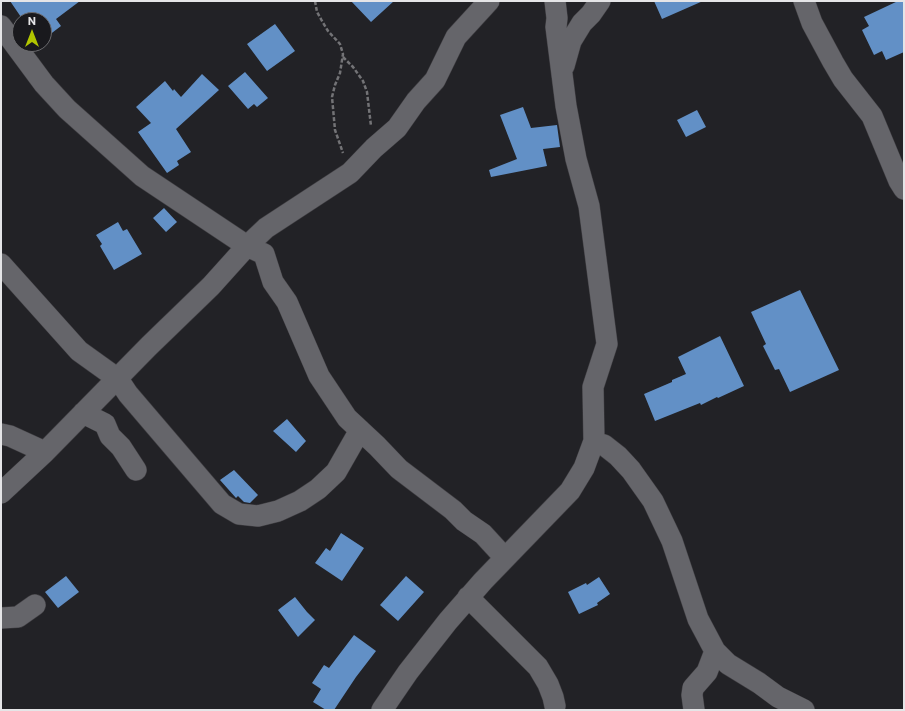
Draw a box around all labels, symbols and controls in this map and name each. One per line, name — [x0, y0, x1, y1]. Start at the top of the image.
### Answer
north arrow — [12, 12, 52, 52]
text: N — [28, 14, 36, 27]

